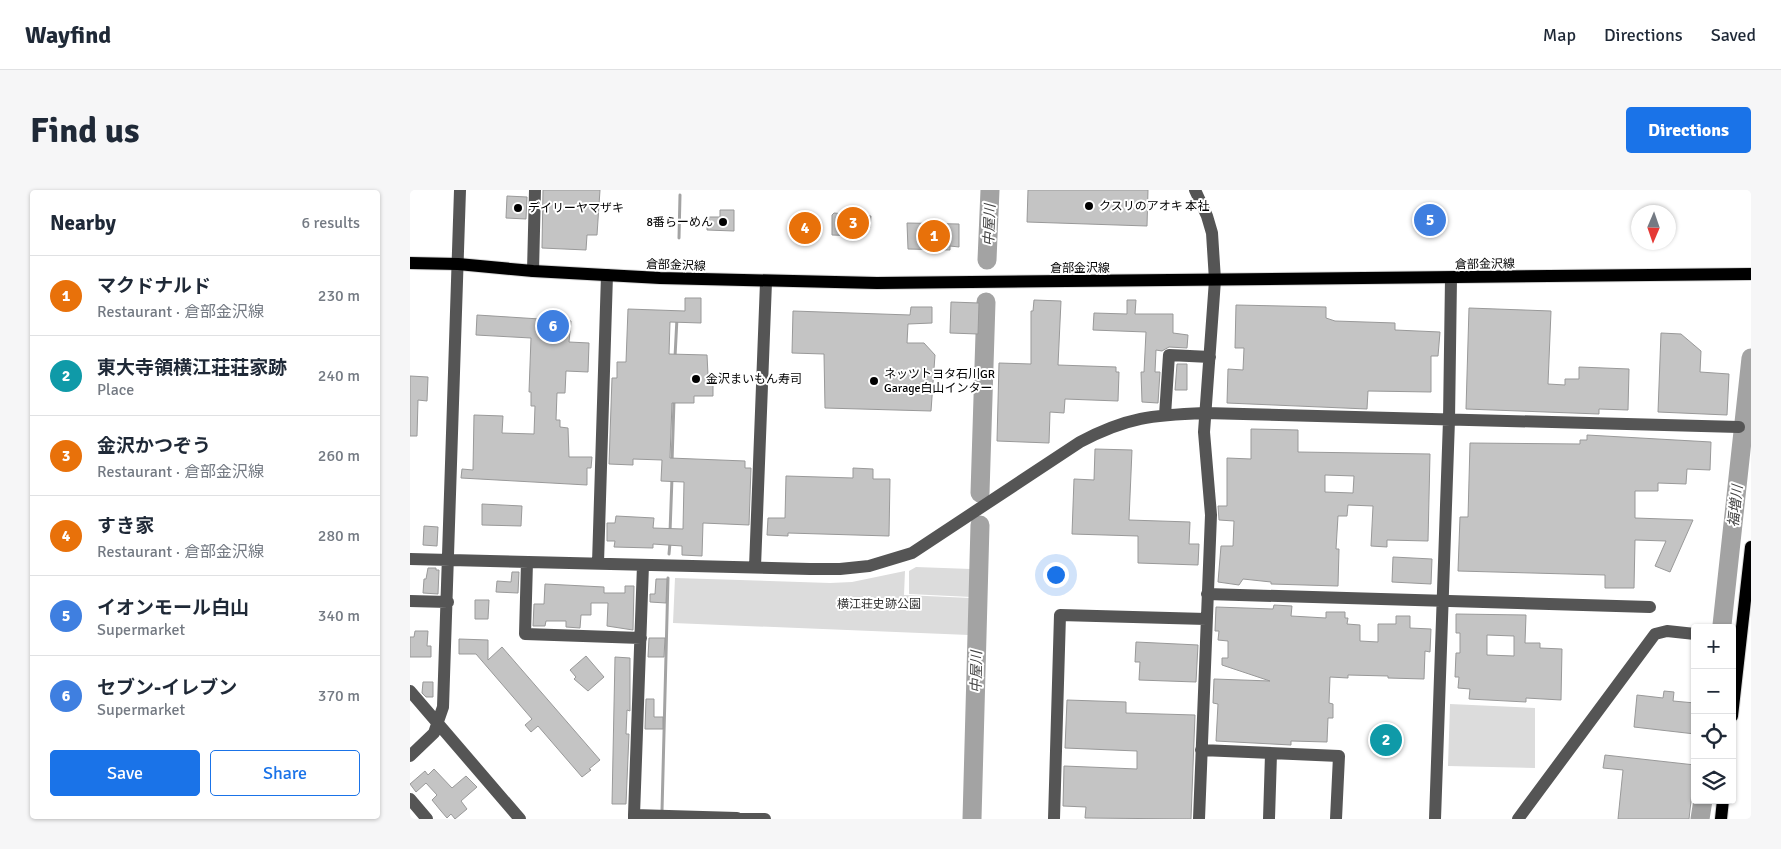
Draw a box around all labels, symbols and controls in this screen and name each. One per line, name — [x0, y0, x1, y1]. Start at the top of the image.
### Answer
text: Wayfind — [25, 20, 111, 50]
text: Map — [1543, 24, 1576, 46]
text: Directions — [1604, 24, 1683, 46]
text: Saved — [1711, 24, 1756, 46]
button: Directions — [1626, 107, 1751, 153]
text: Find us — [30, 109, 140, 152]
place label: クスリのアオキ 本社 — [1099, 199, 1209, 214]
marker: クスリのアオキ 本社 — [1083, 200, 1095, 212]
place label: デイリーヤマザキ — [528, 201, 624, 216]
pin: 5 — [1414, 201, 1446, 239]
marker: デイリーヤマザキ — [512, 202, 524, 214]
water label: 中屋川 — [980, 202, 999, 246]
pin: 3 — [837, 204, 869, 242]
north arrow — [1631, 205, 1676, 250]
pin: 4 — [789, 209, 821, 247]
text: Nearby — [50, 210, 116, 236]
text: 6 results — [301, 213, 360, 233]
place label: 8番らーめん — [647, 215, 713, 230]
marker: 8番らーめん — [717, 216, 729, 228]
pin: 1 — [918, 217, 950, 255]
street label: 倉部金沢線 — [1455, 256, 1515, 273]
street label: 倉部金沢線 — [646, 257, 706, 274]
street label: 倉部金沢線 — [1050, 261, 1110, 276]
text: マクドナルド — [97, 274, 211, 298]
text: 1 — [62, 286, 70, 306]
text: 230 m — [318, 286, 360, 306]
text: Restaurant · 倉部金沢線 — [97, 302, 264, 322]
pin: 6 — [537, 307, 569, 345]
text: 東大寺領横江荘荘家跡 — [97, 356, 287, 380]
text: 2 — [62, 366, 70, 386]
text: 240 m — [318, 366, 360, 386]
place label: ネッツトヨタ石川GR Garage白山インター — [884, 367, 995, 396]
place label: 金沢まいもん寿司 — [706, 372, 802, 387]
marker: 金沢まいもん寿司 — [690, 373, 702, 385]
marker: ネッツトヨタ石川GR Garage白山インター — [868, 375, 880, 387]
text: Place — [97, 380, 134, 400]
text: 金沢かつぞう — [97, 434, 211, 458]
text: 3 — [62, 446, 70, 466]
text: 260 m — [318, 446, 360, 466]
text: Restaurant · 倉部金沢線 — [97, 462, 264, 482]
water label: 福増川 — [1725, 482, 1746, 528]
text: すき家 — [97, 514, 154, 538]
text: 4 — [62, 526, 70, 546]
text: 280 m — [318, 526, 360, 546]
text: Restaurant · 倉部金沢線 — [97, 542, 264, 562]
your location — [1043, 562, 1069, 588]
text: イオンモール白山 — [97, 596, 249, 620]
park label: 横江荘史跡公園 — [837, 597, 921, 612]
text: 5 — [62, 606, 70, 626]
text: 340 m — [318, 606, 360, 626]
text: Supermarket — [97, 620, 185, 640]
map controls — [1691, 624, 1736, 804]
button: + — [1691, 624, 1736, 669]
water label: 中屋川 — [968, 649, 985, 693]
button: − — [1691, 669, 1736, 714]
text: セブン-イレブン — [97, 676, 237, 700]
text: 6 — [62, 686, 70, 706]
text: 370 m — [318, 686, 360, 706]
text: Supermarket — [97, 700, 185, 720]
button: locate — [1691, 714, 1736, 759]
pin: 2 — [1370, 721, 1402, 759]
button: Save — [50, 750, 200, 796]
button: Share — [210, 750, 360, 796]
button: layers — [1691, 759, 1736, 804]

